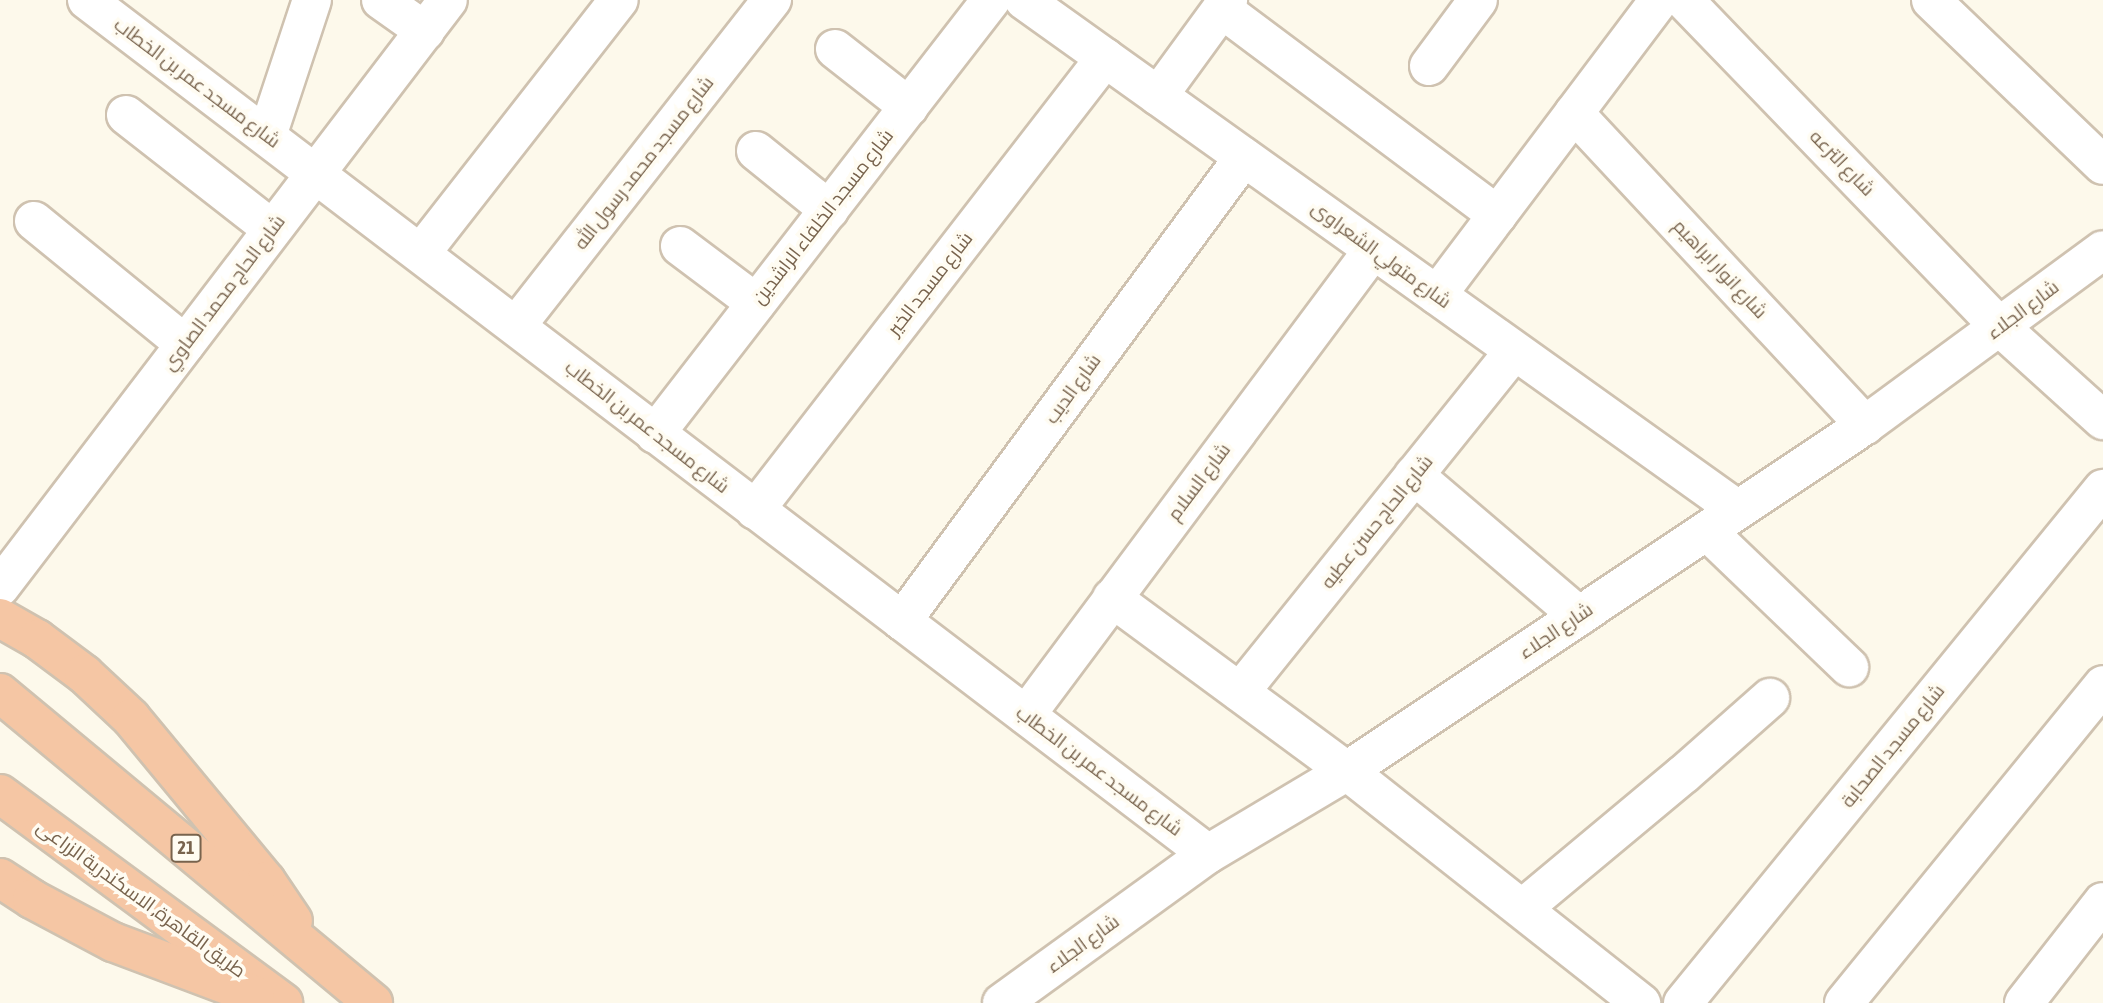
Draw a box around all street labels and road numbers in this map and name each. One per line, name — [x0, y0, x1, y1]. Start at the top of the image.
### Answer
street label: شارع مسجد عمر بن الخطاب — [109, 13, 285, 153]
street label: شارع مسجد محمد رسول الله — [569, 72, 719, 254]
street label: شارع مسجد الخلفاء الراشدين — [748, 125, 898, 309]
street label: شارع الترعه — [1805, 125, 1879, 201]
street label: شارع متولي الشعراوى — [1307, 197, 1455, 313]
street label: شارع الحاج محمد الصاوي — [158, 211, 290, 375]
street label: شارع انوار ابراهيم — [1668, 215, 1772, 323]
street label: شارع مسجد الخير — [882, 228, 978, 340]
street label: شارع الجلاء — [1982, 276, 2064, 344]
street label: شارع الديب — [1040, 350, 1106, 428]
street label: شارع مسجد عمر بن الخطاب — [560, 356, 734, 498]
street label: شارع السلام — [1163, 439, 1235, 525]
street label: شارع الحاج حسن عطيه — [1316, 451, 1438, 593]
street label: شارع الجلاء — [1515, 598, 1597, 664]
street label: شارع مسجد الصحابة — [1836, 680, 1950, 812]
street label: شارع مسجد عمر بن الخطاب — [1011, 701, 1187, 841]
street label: طريق القاهرة, الاسكندرية الزراعى — [32, 816, 250, 982]
road number: 21 — [170, 834, 202, 862]
street label: شارع الجلاء — [1042, 910, 1124, 978]

